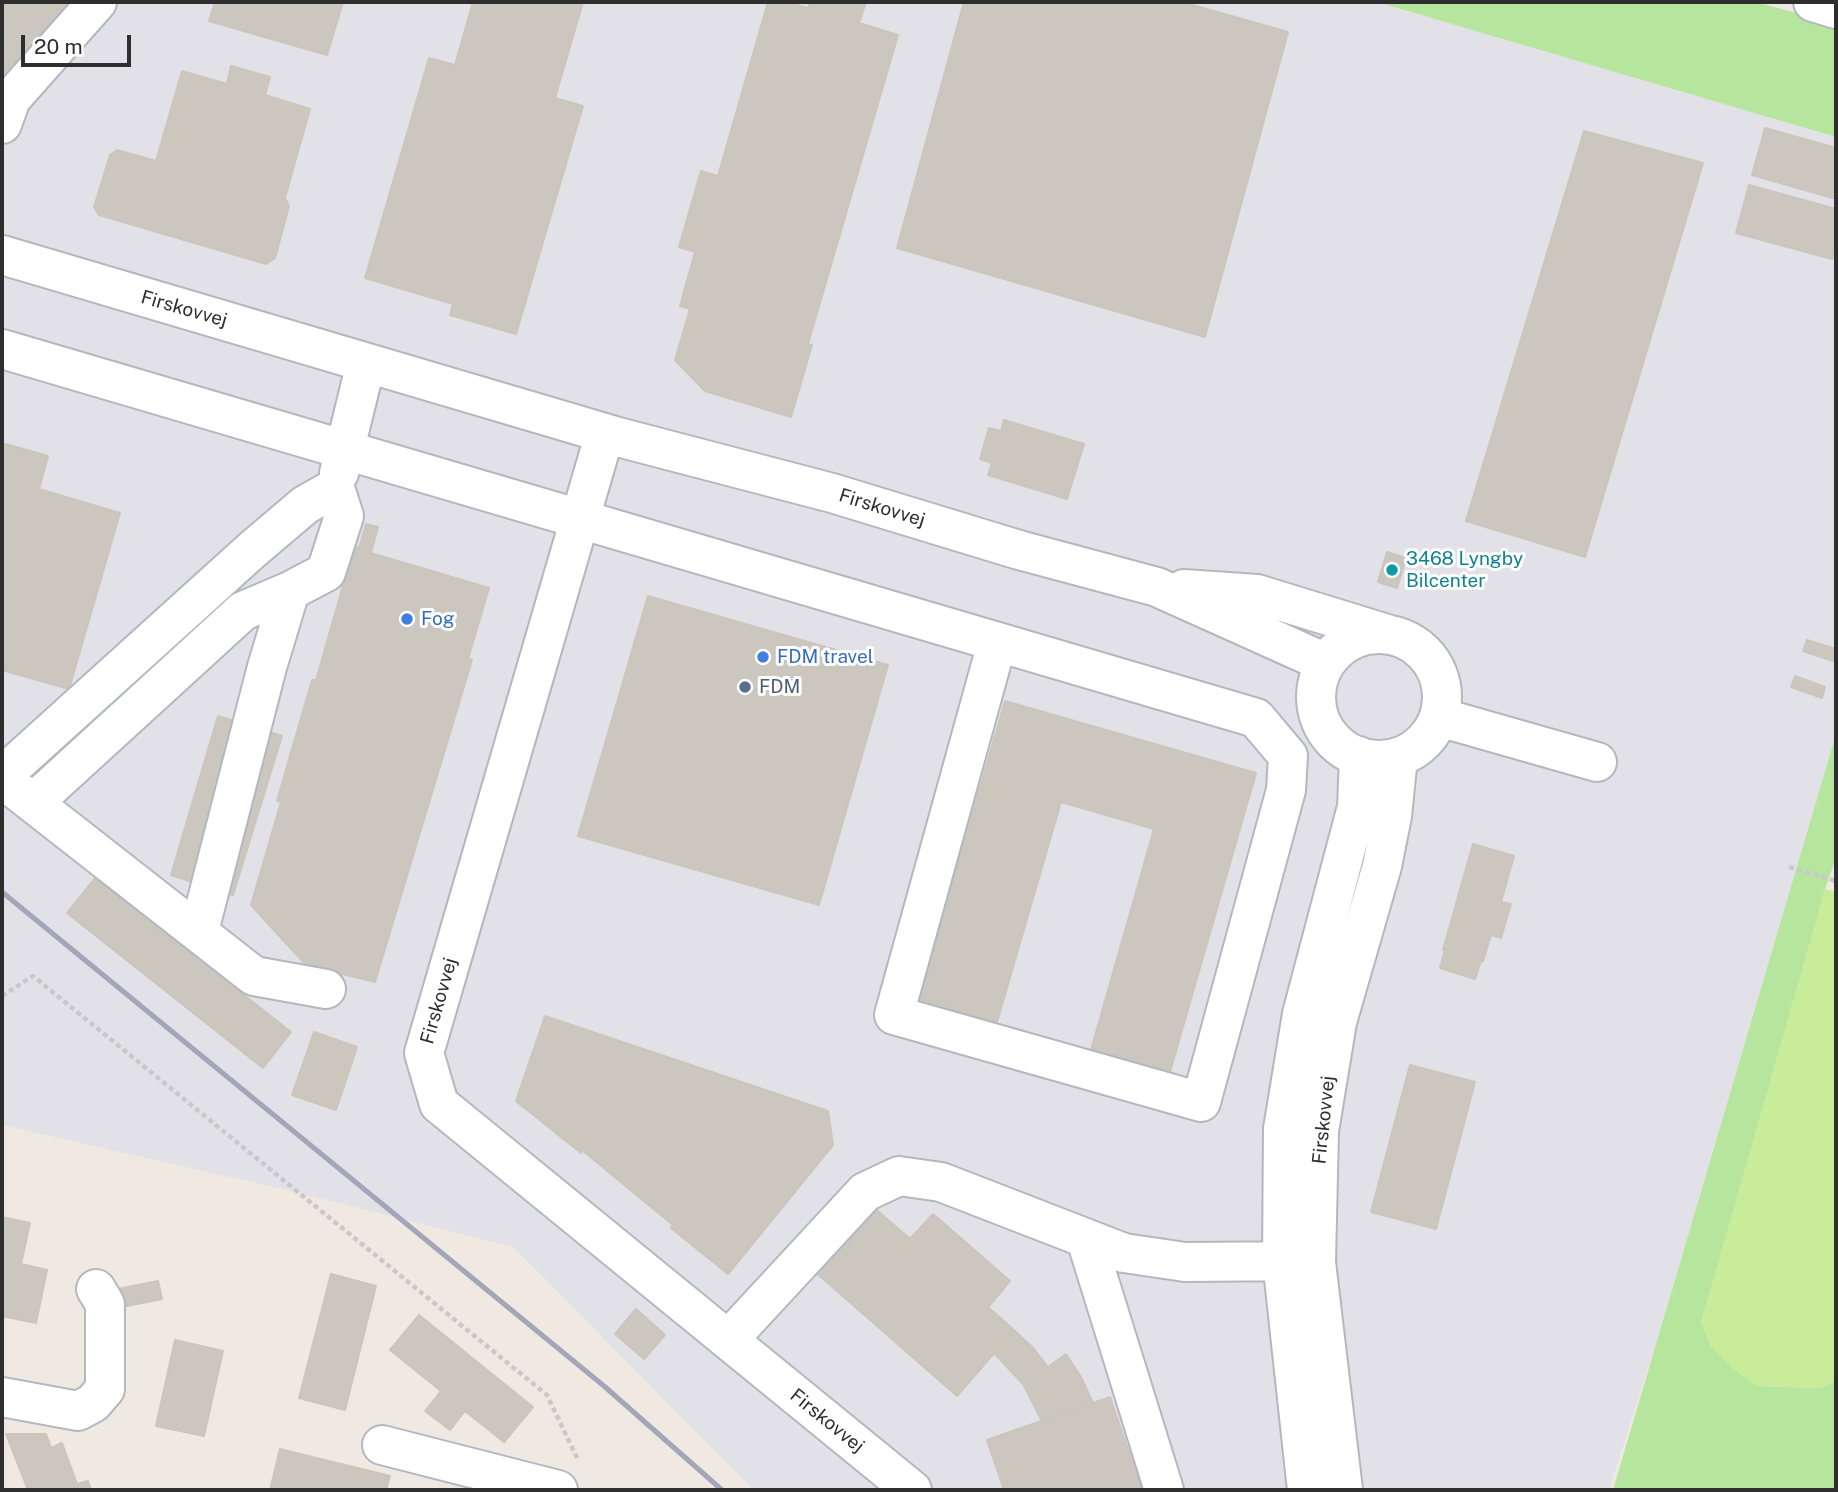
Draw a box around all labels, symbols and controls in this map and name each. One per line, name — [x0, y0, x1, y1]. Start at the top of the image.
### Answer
scale bar — [24, 21, 135, 65]
text: 20 m — [34, 34, 83, 59]
street label: Firskovvej — [138, 286, 230, 332]
street label: Firskovvej — [836, 484, 928, 532]
place label: 3468 Lyngby Bilcenter — [1406, 548, 1523, 592]
marker: 3468 Lyngby Bilcenter — [1384, 562, 1400, 578]
place label: Fog — [421, 608, 455, 630]
marker: Fog — [399, 611, 415, 627]
place label: FDM travel — [777, 646, 873, 668]
marker: FDM travel — [755, 649, 771, 665]
place label: FDM — [759, 676, 800, 698]
marker: FDM — [737, 679, 753, 695]
street label: Firskovvej — [416, 955, 462, 1047]
street label: Firskovvej — [1308, 1075, 1340, 1165]
street label: Firskovvej — [785, 1384, 869, 1458]

